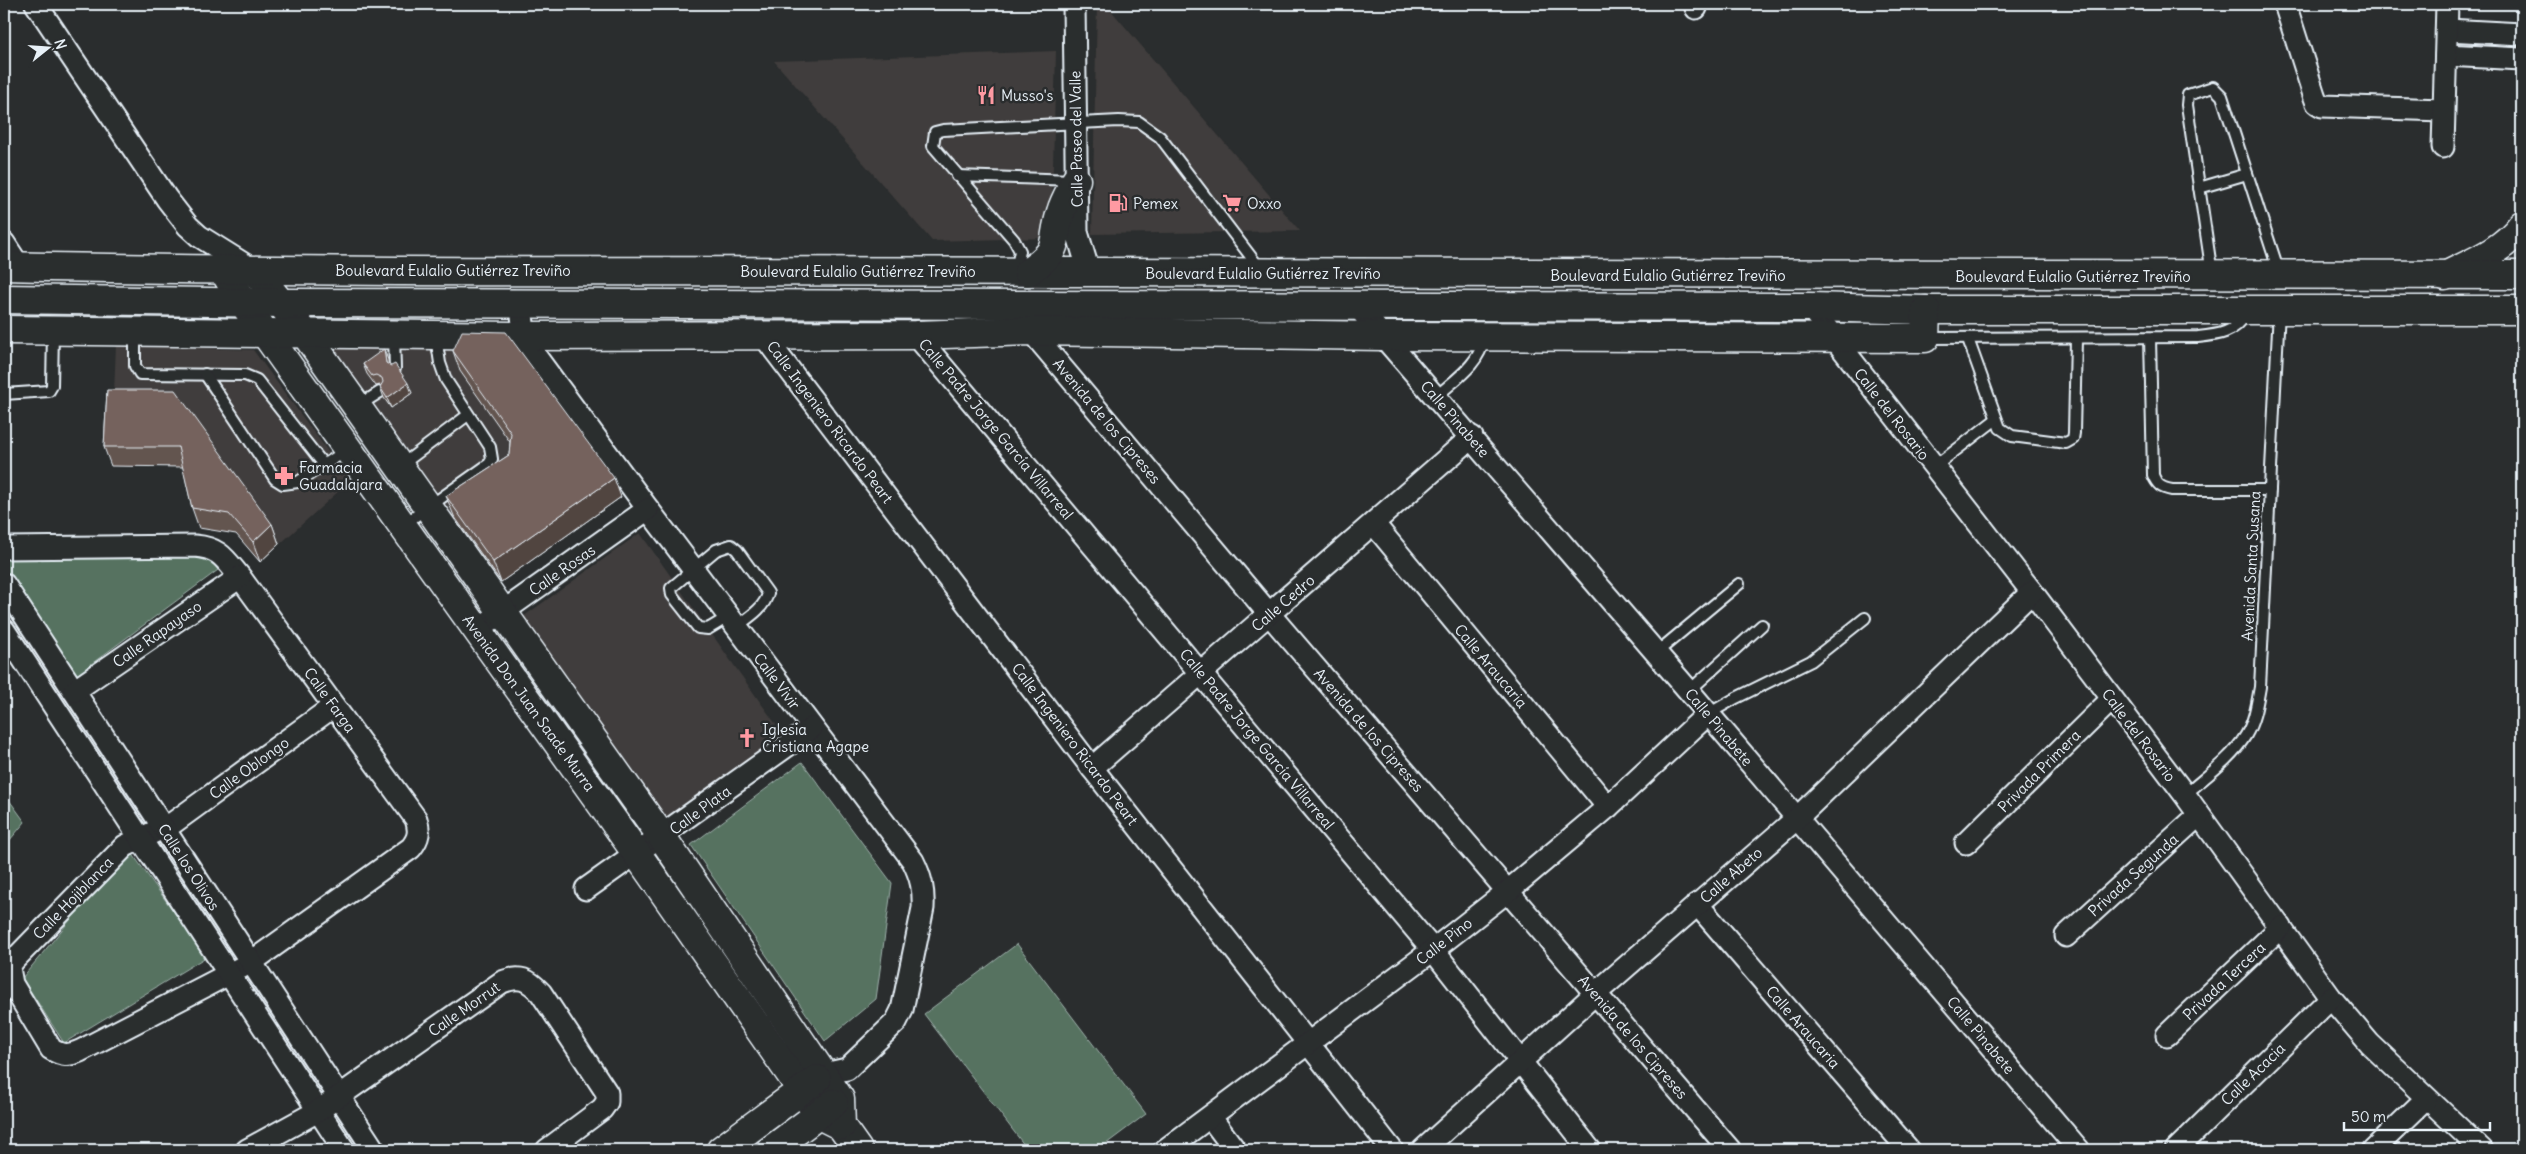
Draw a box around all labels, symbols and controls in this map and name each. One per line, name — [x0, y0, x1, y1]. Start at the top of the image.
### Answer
north arrow — [22, 22, 72, 72]
text: N — [50, 37, 70, 51]
street label: Calle Paseo del Valle — [1065, 70, 1087, 208]
restaurant icon: Musso's — [975, 84, 997, 106]
place label: Musso's — [1001, 86, 1054, 105]
fuel station icon: Pemex — [1107, 192, 1129, 214]
supermarket icon: Oxxo — [1221, 192, 1243, 214]
place label: Pemex — [1133, 194, 1179, 213]
place label: Oxxo — [1247, 194, 1282, 213]
street label: Boulevard Eulalio Gutiérrez Treviño — [335, 261, 571, 280]
street label: Boulevard Eulalio Gutiérrez Treviño — [740, 262, 976, 281]
street label: Boulevard Eulalio Gutiérrez Treviño — [1145, 264, 1381, 283]
street label: Boulevard Eulalio Gutiérrez Treviño — [1550, 266, 1786, 285]
street label: Boulevard Eulalio Gutiérrez Treviño — [1955, 267, 2191, 286]
street label: Calle Padre Jorge García Villarreal — [915, 335, 1077, 523]
street label: Calle Ingeniero Ricardo Peart — [763, 337, 897, 507]
street label: Avenida de los Cipreses — [1049, 354, 1165, 488]
street label: Calle del Rosario — [1850, 364, 1934, 464]
street label: Calle Pinabete — [1416, 377, 1494, 461]
place label: Farmacia Guadalajara — [299, 458, 383, 494]
pharmacy icon: Farmacia Guadalajara — [273, 465, 295, 487]
street label: Avenida Santa Susana — [2238, 490, 2264, 642]
street label: Calle Rosas — [525, 540, 599, 600]
street label: Calle Cedro — [1248, 570, 1318, 636]
street label: Calle Rapayaso — [109, 596, 205, 672]
street label: Avenida Don Juan Saade Murra — [459, 611, 600, 795]
street label: Calle Araucaria — [1450, 620, 1532, 712]
street label: Calle Padre Jorge García Villarreal — [1176, 645, 1338, 833]
street label: Calle Vivir — [749, 649, 805, 713]
street label: Calle Ingeniero Ricardo Peart — [1008, 659, 1142, 829]
street label: Calle Farga — [300, 664, 360, 737]
street label: Avenida de los Cipreses — [1310, 664, 1428, 796]
street label: Calle Pinabete — [1681, 684, 1757, 770]
street label: Calle del Rosario — [2098, 685, 2180, 785]
place label: Iglesia Cristiana Agape — [762, 720, 869, 756]
street label: Privada Primera — [1994, 725, 2085, 816]
church icon: Iglesia Cristiana Agape — [736, 727, 758, 749]
street label: Calle Oblongo — [205, 733, 293, 803]
street label: Calle Plata — [666, 781, 735, 839]
street label: Calle los Olivos — [154, 820, 224, 914]
street label: Privada Segunda — [2084, 829, 2182, 920]
street label: Calle Abeto — [1696, 843, 1766, 907]
street label: Calle Hojiblanca — [29, 852, 117, 943]
street label: Calle Pino — [1412, 913, 1476, 969]
street label: Privada Tercera — [2179, 938, 2270, 1024]
street label: Avenida de los Cipreses — [1574, 971, 1692, 1103]
street label: Calle Morrut — [424, 977, 504, 1041]
street label: Calle Araucaria — [1762, 982, 1844, 1073]
street label: Calle Pinabete — [1943, 992, 2019, 1078]
street label: Calle Acacia — [2217, 1038, 2289, 1109]
scale bar — [2344, 1099, 2490, 1131]
text: 50 m — [2351, 1107, 2386, 1126]

